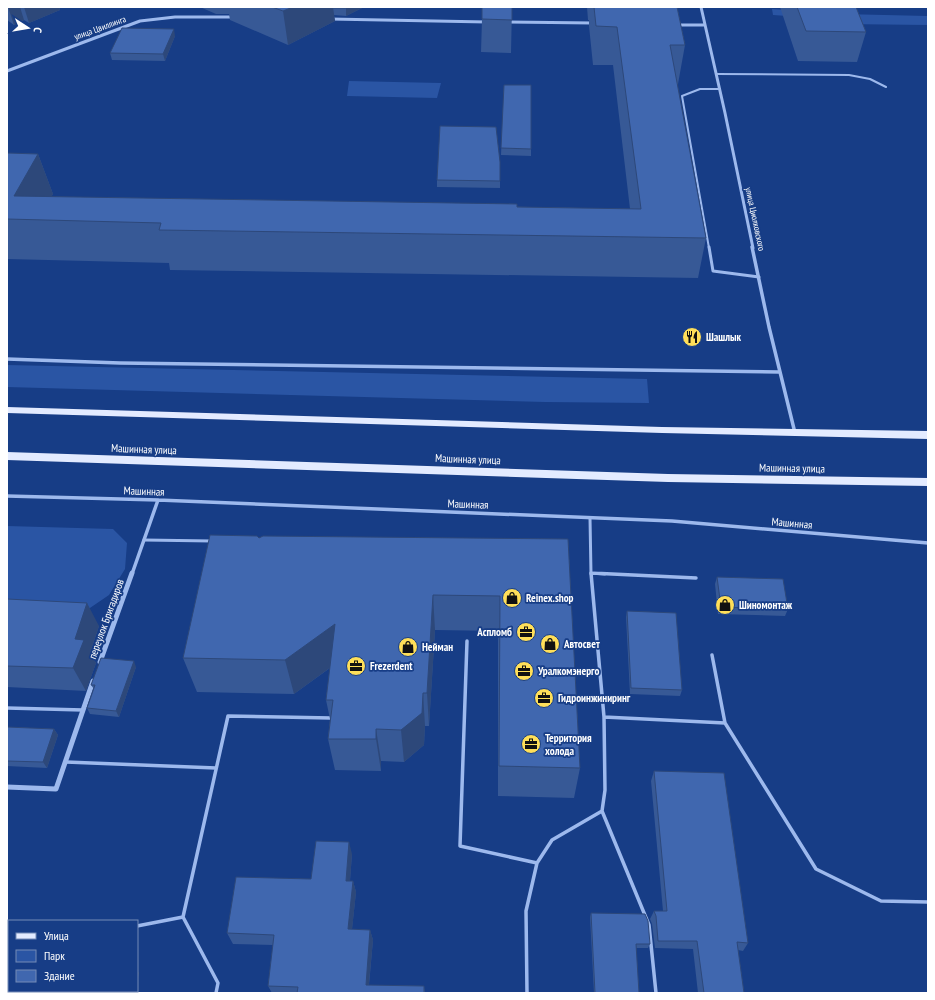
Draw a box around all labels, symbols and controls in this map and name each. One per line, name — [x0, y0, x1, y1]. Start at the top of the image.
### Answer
north arrow — [8, 8, 48, 48]
street label: улица Цвиллинга — [72, 13, 128, 42]
text: С — [30, 26, 45, 34]
street label: улица Циолковского — [743, 186, 768, 252]
restaurant icon: Шашлык — [681, 326, 703, 348]
place label: Шашлык — [706, 330, 741, 344]
street label: Машинная улица — [111, 441, 177, 457]
street label: Машинная улица — [435, 451, 501, 467]
street label: Машинная улица — [759, 460, 825, 476]
street label: Машинная — [123, 483, 165, 499]
street label: Машинная — [447, 496, 489, 512]
street label: Машинная — [771, 514, 813, 532]
street label: переулок Бригадиров — [85, 577, 127, 661]
shop icon: Reinex.shop — [501, 587, 523, 609]
place label: Reinex.shop — [526, 591, 574, 605]
shop icon: Шиномонтаж — [714, 594, 736, 616]
place label: Шиномонтаж — [739, 598, 793, 612]
office icon: Аспломб — [515, 621, 537, 643]
place label: Аспломб — [476, 625, 512, 639]
shop icon: Автосвет — [539, 633, 561, 655]
shop icon: Нейман — [397, 636, 419, 658]
place label: Автосвет — [563, 637, 600, 651]
place label: Нейман — [422, 640, 453, 654]
office icon: Frezerdent — [345, 655, 367, 677]
place label: Frezerdent — [370, 659, 413, 673]
office icon: Уралкомэнерго — [513, 660, 535, 682]
place label: Уралкомэнерго — [537, 664, 599, 678]
office icon: Гидроинжиниринг — [533, 687, 555, 709]
place label: Гидроинжиниринг — [558, 691, 631, 705]
place label: Территория холода — [545, 731, 592, 758]
office icon: Территория холода — [520, 733, 542, 755]
legend — [8, 920, 138, 992]
text: Улица — [44, 928, 69, 943]
text: Парк — [44, 948, 65, 963]
text: Здание — [44, 968, 75, 983]

